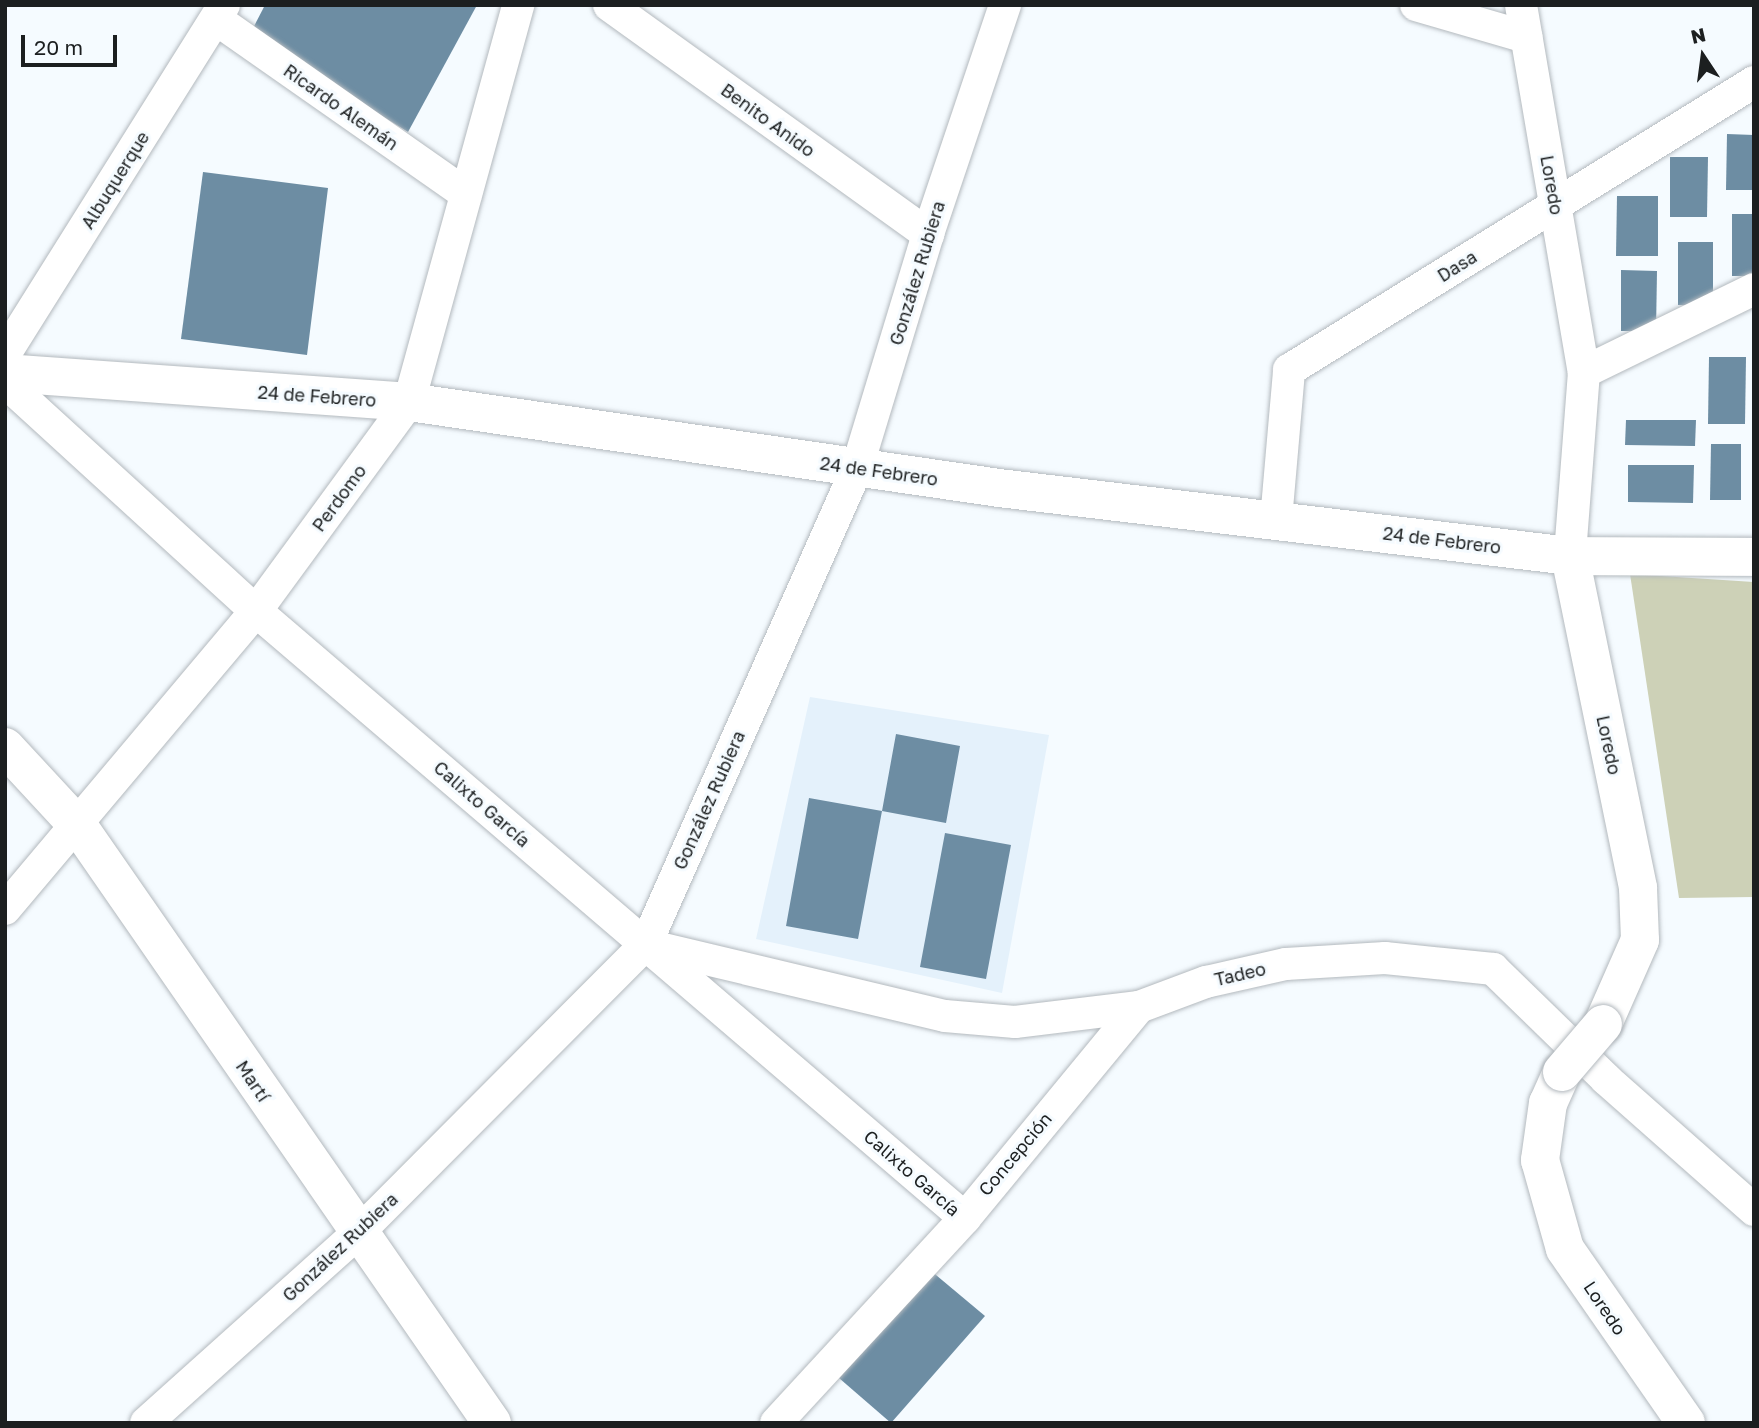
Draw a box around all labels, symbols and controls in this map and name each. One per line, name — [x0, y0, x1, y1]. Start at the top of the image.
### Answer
scale bar — [24, 21, 121, 65]
north arrow — [1668, 21, 1738, 91]
text: N — [1689, 22, 1708, 48]
text: 20 m — [34, 34, 83, 60]
street label: Ricardo Alemán — [279, 59, 403, 155]
street label: Benito Anido — [717, 79, 819, 161]
street label: Albuquerque — [76, 127, 154, 233]
street label: Loredo — [1536, 154, 1568, 216]
street label: González Rubiera — [885, 198, 949, 348]
street label: Dasa — [1433, 246, 1481, 286]
street label: 24 de Febrero — [257, 381, 377, 411]
street label: 24 de Febrero — [819, 452, 939, 490]
street label: Perdomo — [307, 460, 371, 536]
street label: 24 de Febrero — [1382, 522, 1502, 558]
street label: Loredo — [1592, 713, 1626, 777]
street label: González Rubiera — [669, 727, 749, 873]
street label: Calixto García — [430, 756, 534, 852]
street label: Tadeo — [1212, 958, 1268, 990]
street label: Martí — [231, 1056, 275, 1106]
street label: Concepción — [974, 1108, 1056, 1200]
street label: Calixto García — [860, 1125, 964, 1221]
street label: González Rubiera — [278, 1188, 402, 1306]
street label: Loredo — [1579, 1277, 1631, 1339]

